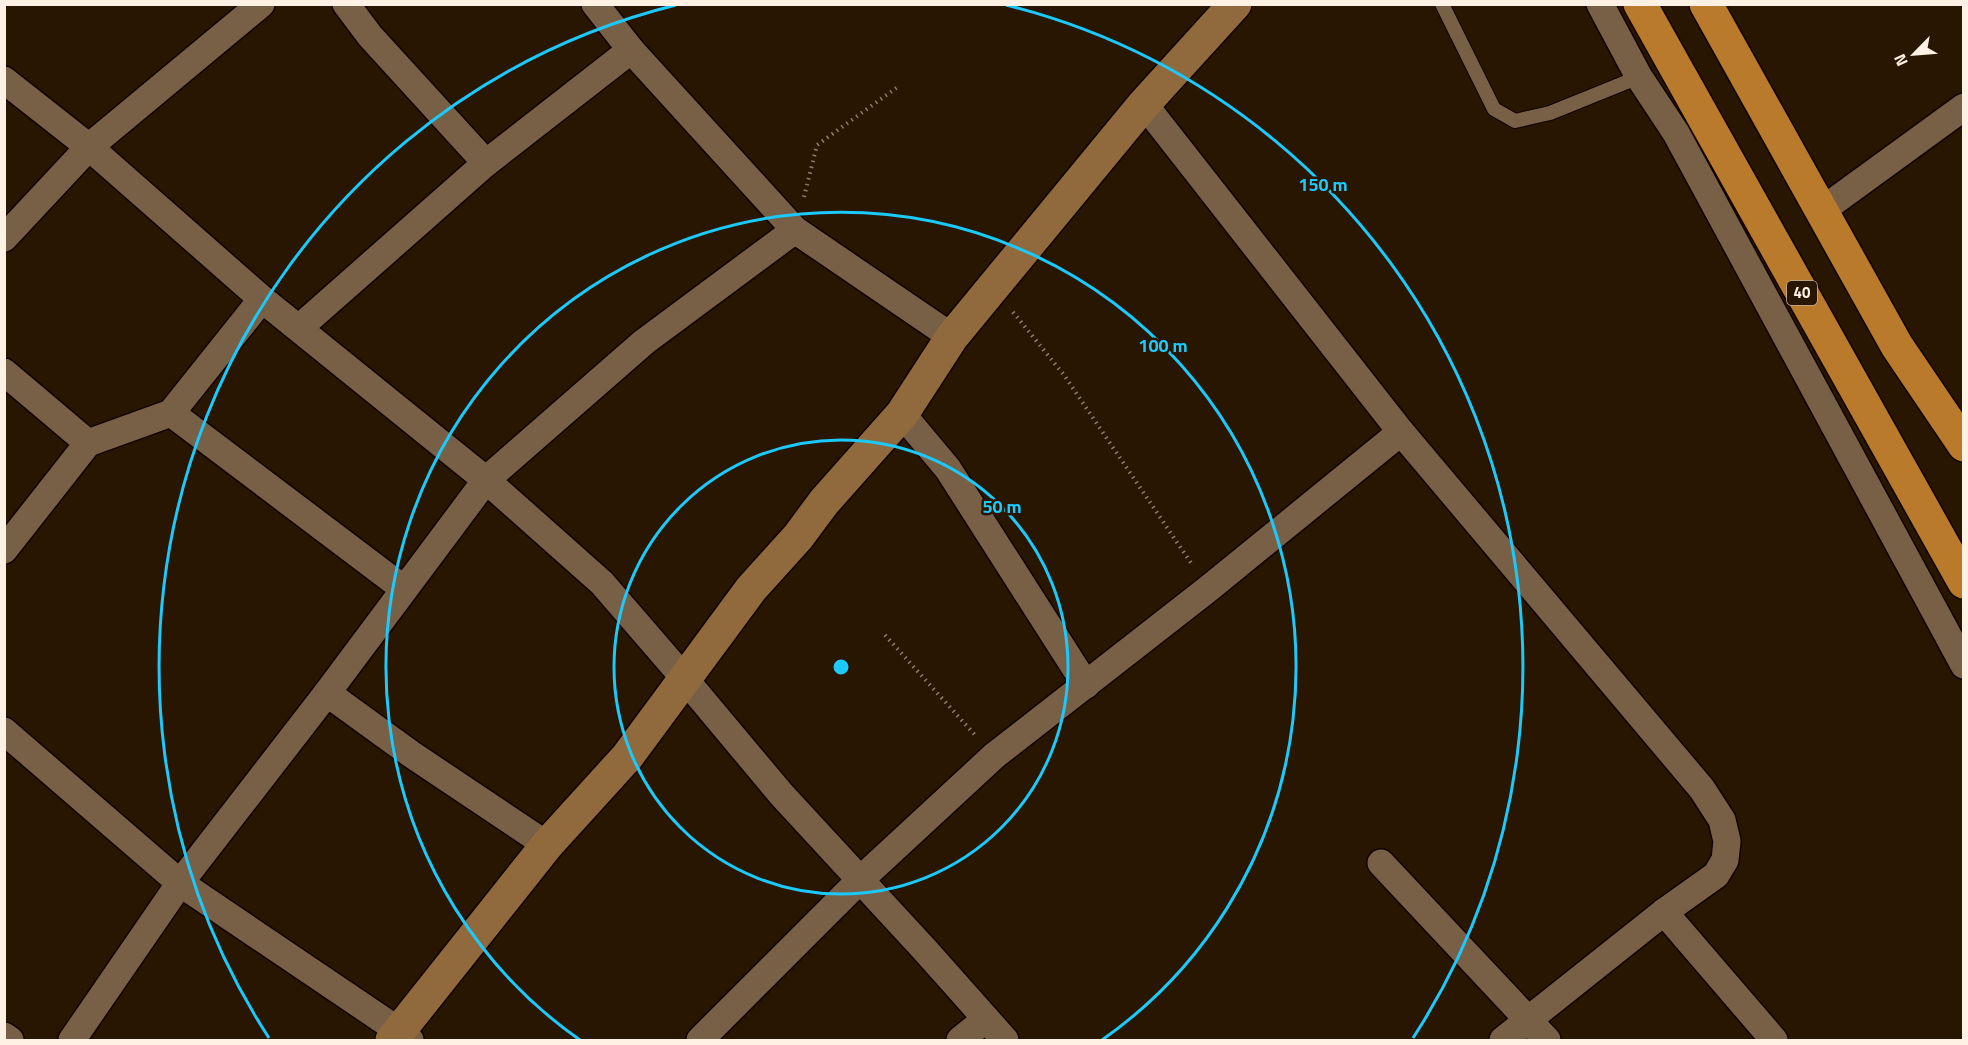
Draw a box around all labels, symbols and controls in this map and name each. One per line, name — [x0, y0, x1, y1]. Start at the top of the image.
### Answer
north arrow — [1884, 24, 1944, 84]
text: N — [1887, 50, 1914, 70]
text: 150 m — [1298, 171, 1348, 198]
road number: 40 — [1787, 281, 1817, 305]
text: 100 m — [1138, 332, 1188, 359]
text: 50 m — [982, 493, 1022, 520]
centre of rings — [831, 657, 851, 677]

